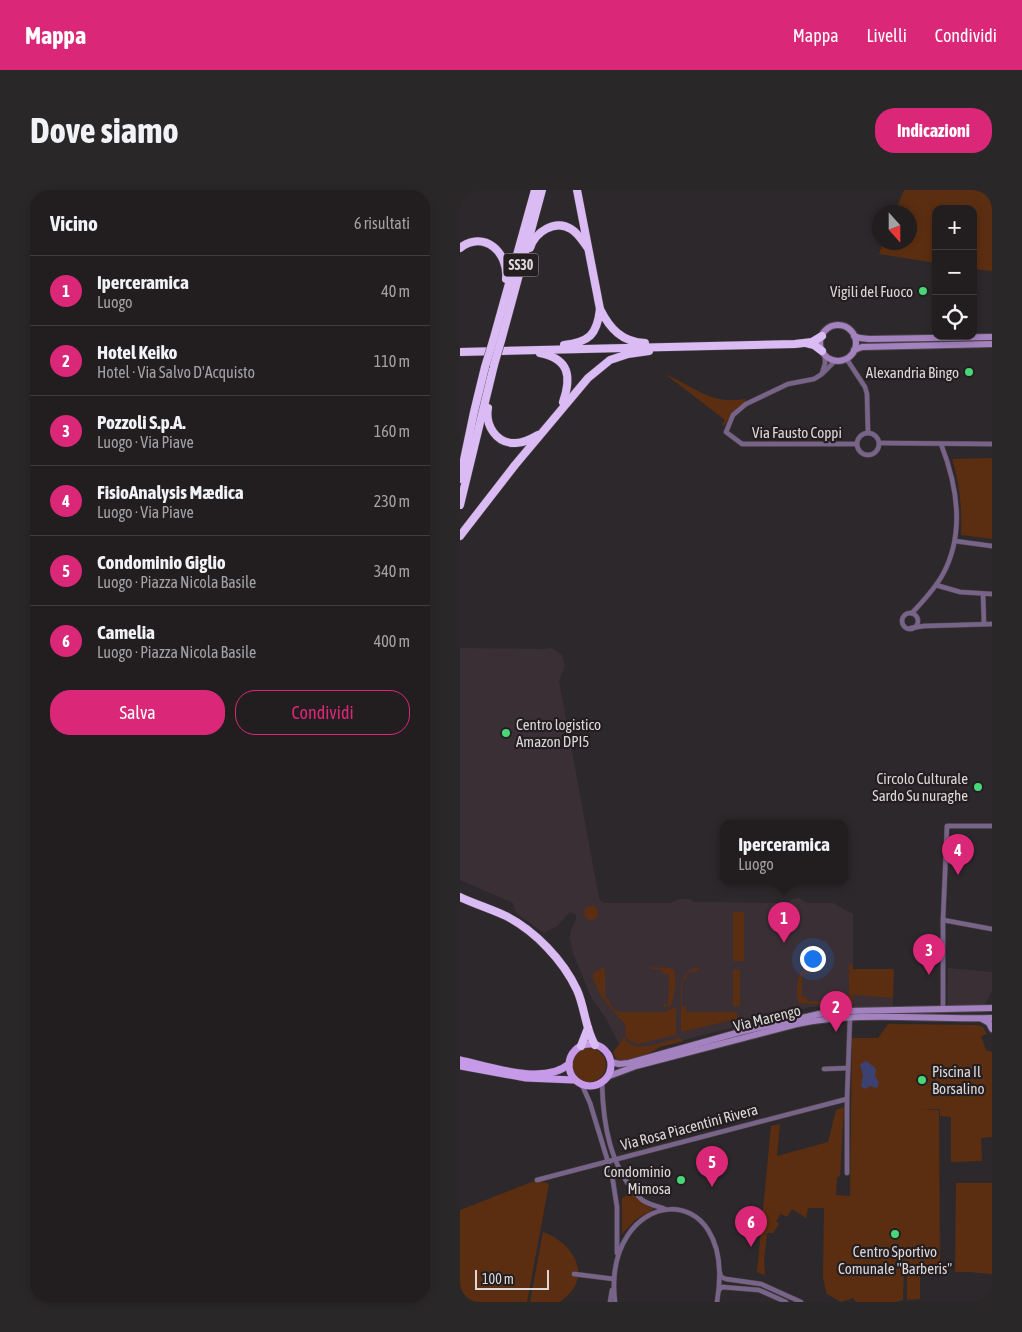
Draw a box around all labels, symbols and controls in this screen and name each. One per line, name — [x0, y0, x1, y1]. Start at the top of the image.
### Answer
text: Mappa — [25, 22, 86, 49]
text: Mappa — [793, 25, 839, 46]
text: Livelli — [867, 25, 907, 46]
text: Condividi — [935, 25, 997, 46]
button: Indicazioni — [875, 108, 992, 153]
text: Dove siamo — [30, 110, 179, 150]
north arrow — [872, 205, 917, 250]
map controls — [932, 205, 977, 340]
button: + — [932, 205, 977, 250]
text: Vicino — [50, 211, 98, 235]
text: 6 risultati — [354, 214, 410, 232]
button: − — [932, 250, 977, 295]
road number: SS30 — [504, 254, 538, 276]
text: Iperceramica — [97, 271, 189, 293]
text: 1 — [62, 282, 70, 300]
text: 40 m — [381, 282, 410, 300]
place label: Vigili del Fuoco — [830, 283, 913, 300]
marker: Vigili del Fuoco — [917, 285, 929, 297]
text: Luogo — [97, 293, 133, 311]
button: locate — [932, 295, 977, 340]
text: Hotel Keiko — [97, 341, 177, 363]
text: 2 — [62, 352, 70, 370]
text: 110 m — [374, 352, 410, 370]
text: Hotel · Via Salvo D'Acquisto — [97, 363, 255, 381]
place label: Alexandria Bingo — [866, 364, 959, 381]
marker: Alexandria Bingo — [963, 366, 975, 378]
text: Pozzoli S.p.A. — [97, 411, 186, 433]
text: 3 — [62, 422, 70, 440]
text: 160 m — [374, 422, 410, 440]
street label: Via Fausto Coppi — [752, 424, 842, 441]
text: Luogo · Via Piave — [97, 433, 194, 451]
text: FisioAnalysis Mædica — [97, 481, 244, 503]
text: 4 — [62, 492, 70, 510]
text: 230 m — [374, 492, 410, 510]
text: Luogo · Via Piave — [97, 503, 194, 521]
text: Condominio Giglio — [97, 551, 226, 573]
text: 5 — [62, 562, 70, 580]
text: 340 m — [374, 562, 410, 580]
text: Luogo · Piazza Nicola Basile — [97, 573, 256, 591]
text: Camelia — [97, 621, 155, 643]
text: 6 — [62, 632, 70, 650]
text: 400 m — [374, 632, 410, 650]
text: Luogo · Piazza Nicola Basile — [97, 643, 256, 661]
button: Salva — [50, 690, 225, 735]
button: Condividi — [235, 690, 410, 735]
place label: Centro logistico Amazon DPI5 — [516, 716, 601, 750]
marker: Centro logistico Amazon DPI5 — [500, 727, 512, 739]
place label: Circolo Culturale Sardo Su nuraghe — [872, 770, 968, 804]
marker: Circolo Culturale Sardo Su nuraghe — [972, 781, 984, 793]
popup — [720, 820, 848, 885]
text: Iperceramica — [738, 833, 830, 855]
pin: 4 — [942, 834, 974, 875]
text: Luogo — [738, 855, 774, 873]
pin: 1 — [768, 902, 800, 943]
pin: 3 — [913, 934, 945, 975]
your location — [800, 946, 826, 972]
pin: 2 — [820, 991, 852, 1032]
street label: Via Marengo — [732, 1001, 802, 1035]
place label: Piscina Il Borsalino — [932, 1063, 985, 1097]
marker: Piscina Il Borsalino — [916, 1074, 928, 1086]
street label: Via Rosa Piacentini Rivera — [619, 1101, 759, 1153]
pin: 5 — [696, 1146, 728, 1187]
place label: Condominio Mimosa — [604, 1163, 671, 1197]
marker: Condominio Mimosa — [675, 1174, 687, 1186]
pin: 6 — [735, 1206, 767, 1247]
marker: Centro Sportivo Comunale "Barberis" — [889, 1228, 901, 1240]
place label: Centro Sportivo Comunale "Barberis" — [838, 1243, 952, 1277]
scale bar — [475, 1267, 549, 1290]
text: 100 m — [482, 1271, 514, 1287]

